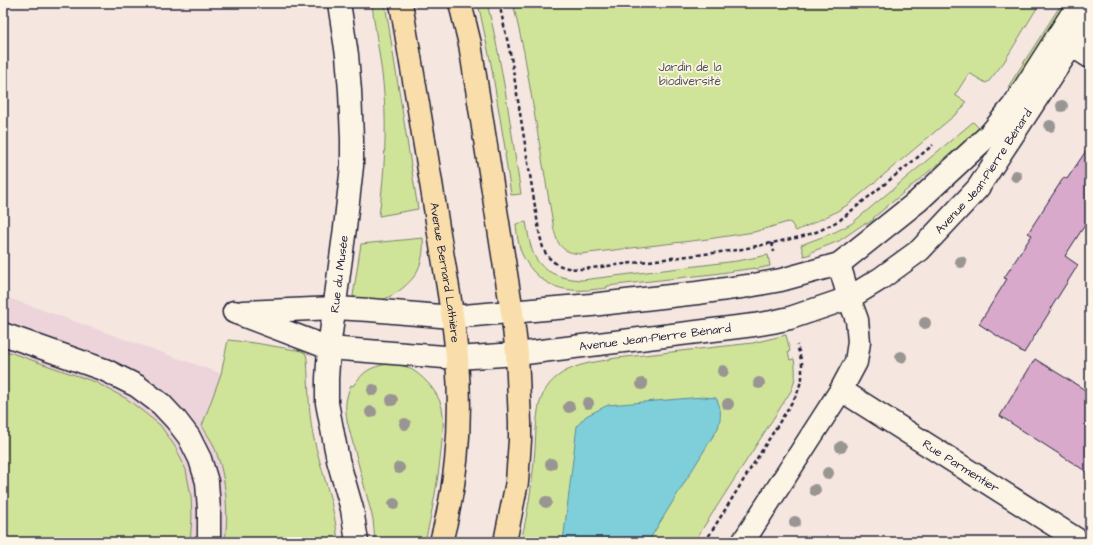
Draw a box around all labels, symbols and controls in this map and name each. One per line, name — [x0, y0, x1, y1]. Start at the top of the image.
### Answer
park label: Jardin de la biodiversité — [658, 59, 722, 90]
street label: Avenue Jean-Pierre Bénard — [931, 106, 1036, 238]
street label: Avenue Bernard Lathière — [425, 201, 464, 344]
street label: Rue du Musée — [326, 234, 353, 314]
street label: Avenue Jean-Pierre Bénard — [578, 320, 732, 355]
street label: Rue Parmentier — [919, 436, 1003, 497]

